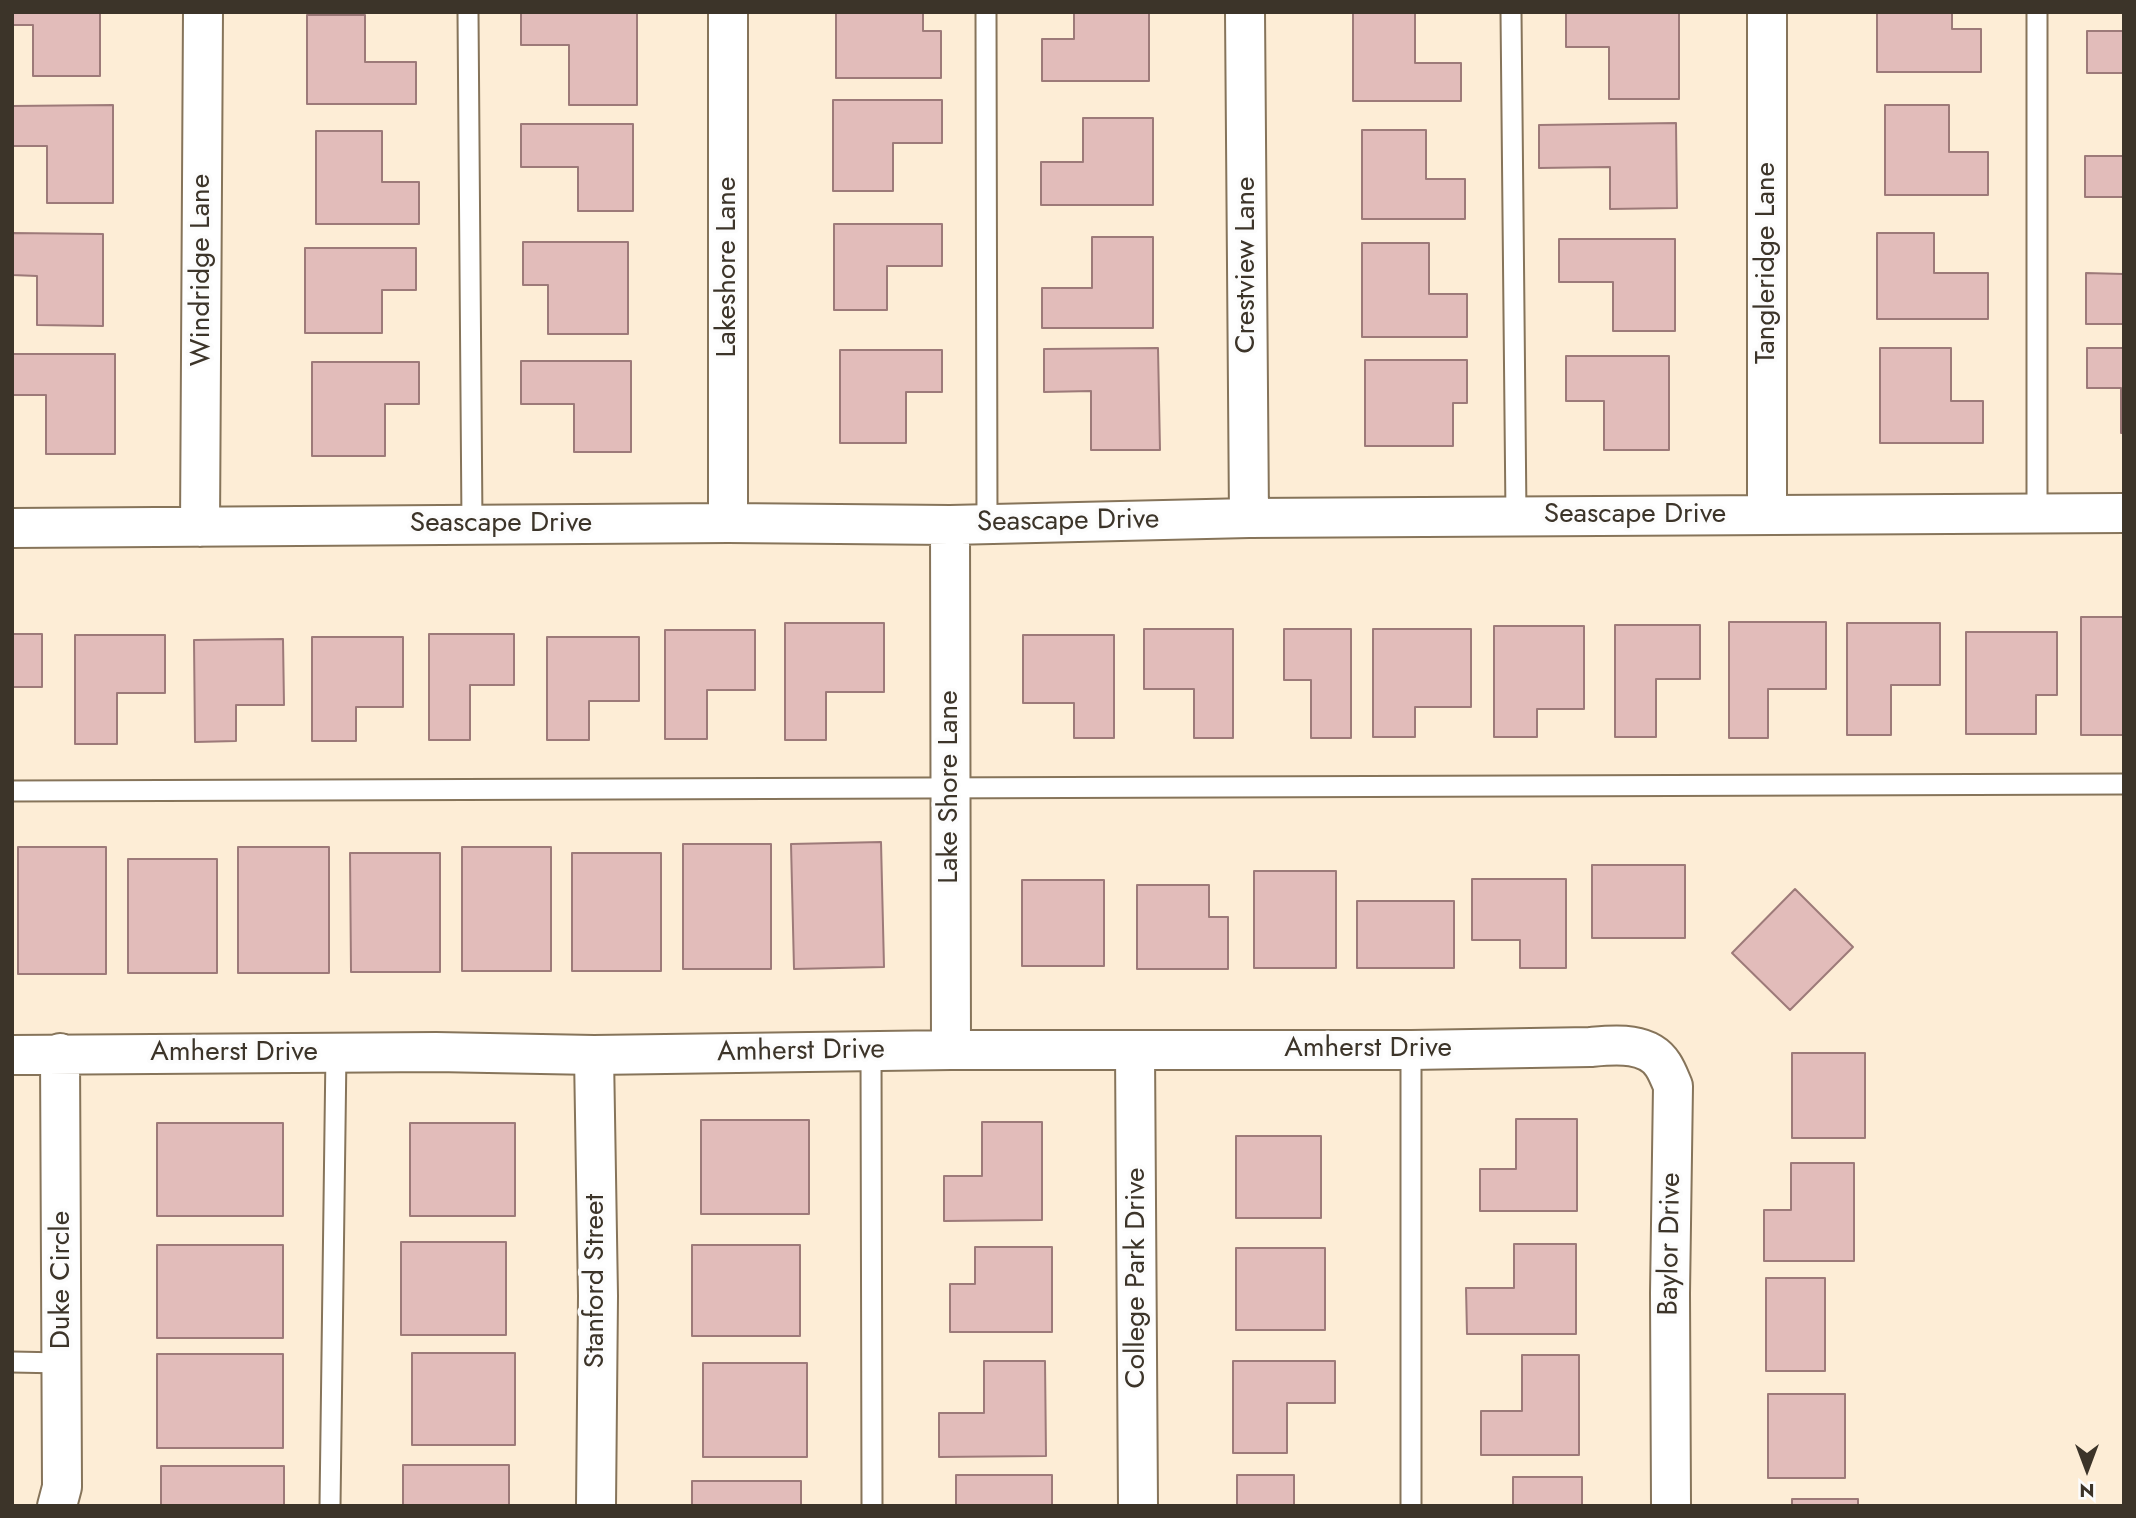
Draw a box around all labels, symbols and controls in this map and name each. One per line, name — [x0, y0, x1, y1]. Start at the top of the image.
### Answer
street label: Tangleridge Lane — [1750, 162, 1784, 364]
street label: Windridge Lane — [185, 174, 219, 366]
street label: Crestview Lane — [1230, 176, 1264, 354]
street label: Lakeshore Lane — [711, 177, 745, 357]
street label: Seascape Drive — [1544, 498, 1726, 532]
street label: Seascape Drive — [977, 504, 1159, 540]
street label: Seascape Drive — [410, 507, 592, 541]
street label: Lake Shore Lane — [933, 690, 967, 884]
street label: Amherst Drive — [1284, 1032, 1452, 1066]
street label: Amherst Drive — [717, 1034, 885, 1070]
street label: Amherst Drive — [150, 1036, 318, 1070]
street label: College Park Drive — [1120, 1167, 1154, 1389]
street label: Baylor Drive — [1653, 1172, 1689, 1316]
street label: Stanford Street — [579, 1194, 613, 1368]
street label: Duke Circle — [45, 1211, 79, 1349]
north arrow — [2052, 1434, 2122, 1504]
text: N — [2079, 1477, 2095, 1504]

